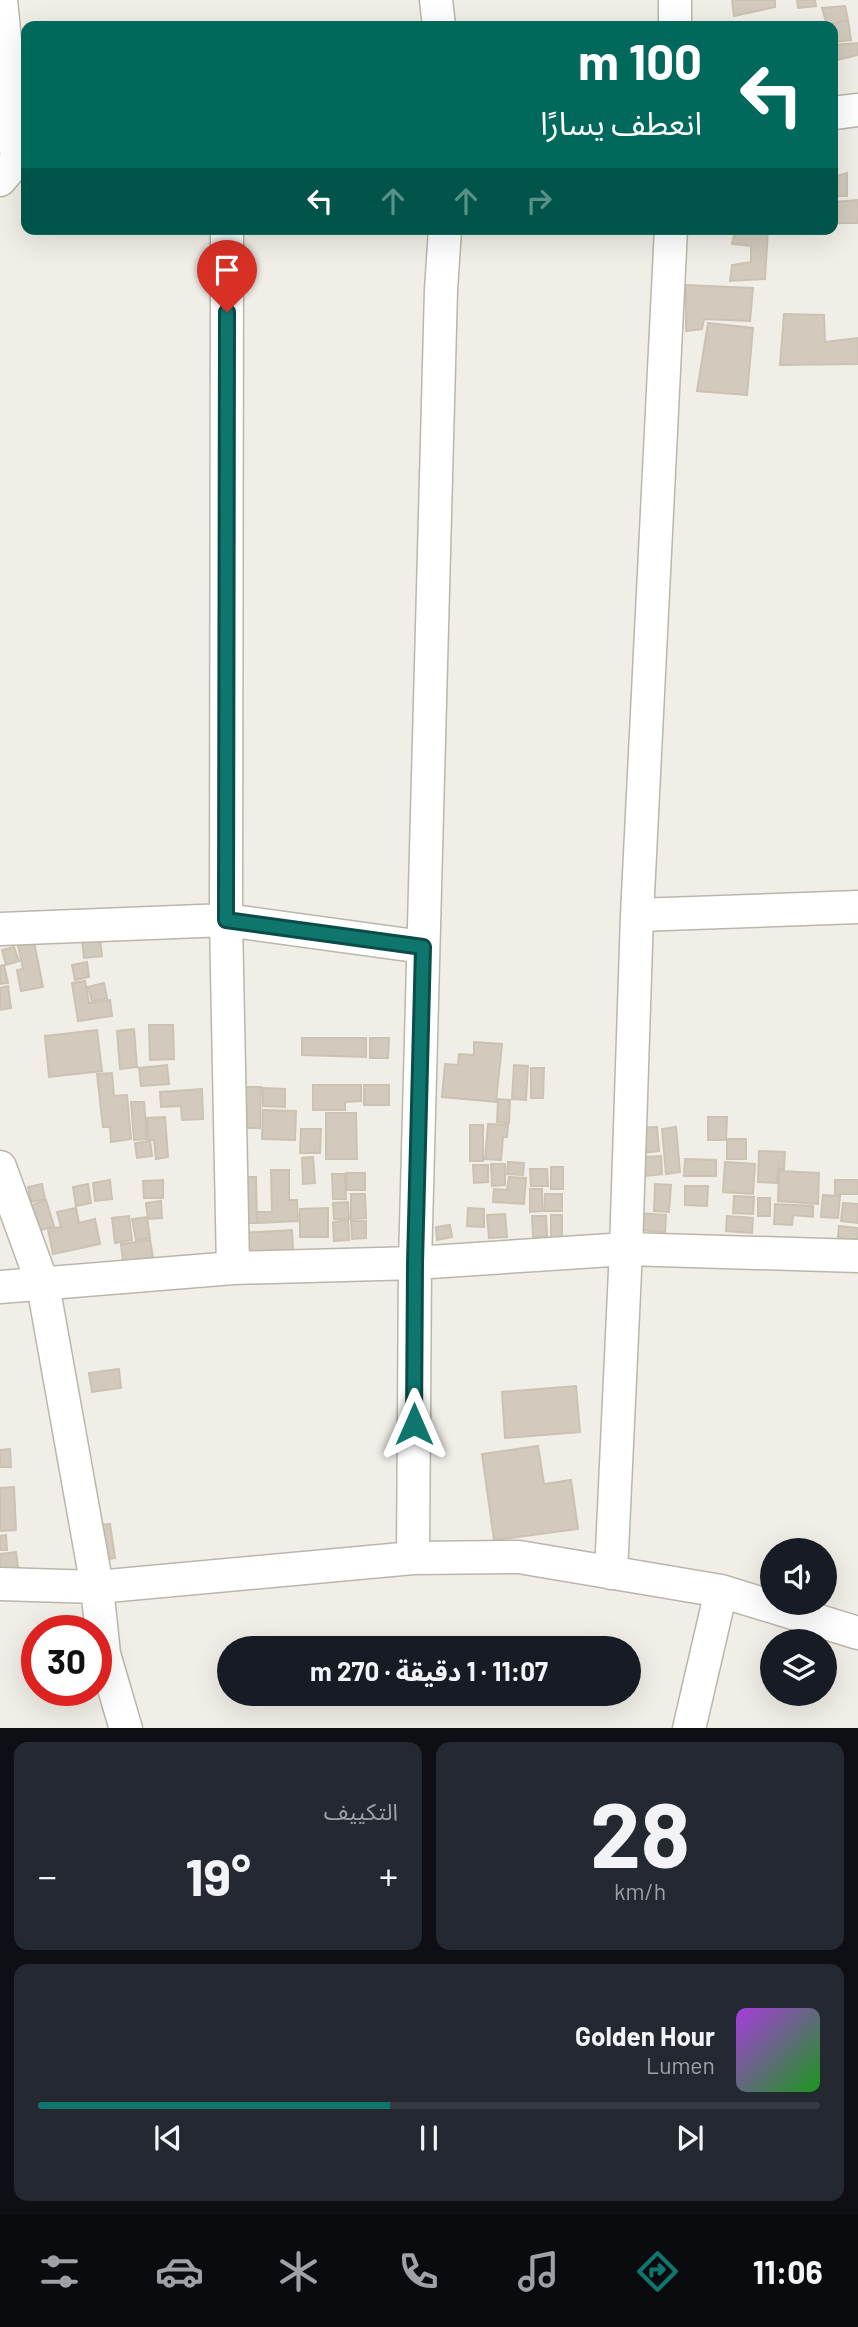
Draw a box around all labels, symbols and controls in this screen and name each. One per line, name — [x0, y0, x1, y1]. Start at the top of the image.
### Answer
text: 100 m — [578, 31, 702, 90]
icon: left — [726, 49, 817, 140]
text: انعطف يسارًا — [540, 103, 702, 141]
icon: left — [301, 182, 339, 220]
icon: ahead — [374, 182, 412, 220]
icon: ahead — [447, 182, 485, 220]
icon: right — [520, 182, 558, 220]
pin — [197, 240, 257, 312]
icon: arrive — [208, 251, 246, 289]
position arrow — [377, 1387, 451, 1461]
map controls — [760, 1538, 837, 1706]
button: sound — [760, 1538, 837, 1615]
speed limit sign: 30 — [21, 1615, 112, 1706]
button: layers — [760, 1629, 837, 1706]
text: 11:07 · 1 دقيقة · 270 m — [310, 1655, 548, 1686]
text: 28 — [590, 1777, 690, 1886]
text: التكييف — [324, 1797, 398, 1825]
text: 19° — [185, 1844, 251, 1906]
text: − — [38, 1852, 57, 1898]
text: + — [379, 1852, 398, 1898]
text: km/h — [614, 1877, 666, 1905]
text: Golden Hour — [575, 2020, 715, 2051]
text: Lumen — [646, 2051, 715, 2079]
icon: previous — [149, 2119, 187, 2157]
icon: pause — [410, 2119, 448, 2157]
icon: next — [671, 2119, 709, 2157]
icon: filters — [35, 2247, 84, 2296]
icon: car — [155, 2247, 204, 2296]
icon: climate — [274, 2247, 323, 2296]
icon: phone — [394, 2247, 443, 2296]
icon: music — [514, 2247, 563, 2296]
icon: directions — [633, 2247, 682, 2296]
text: 11:06 — [753, 2252, 823, 2290]

